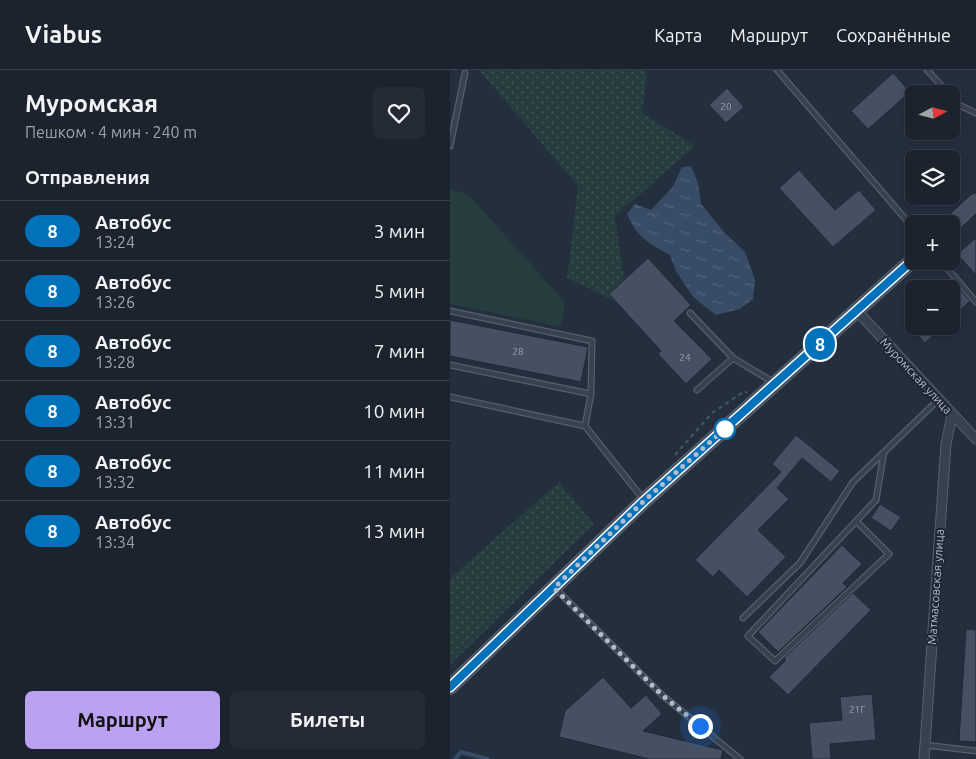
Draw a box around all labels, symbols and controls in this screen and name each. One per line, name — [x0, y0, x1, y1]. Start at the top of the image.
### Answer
text: Viabus — [25, 21, 102, 48]
text: Карта — [654, 25, 702, 45]
text: Маршрут — [730, 25, 808, 45]
text: Сохранённые — [836, 25, 951, 45]
north arrow — [905, 85, 960, 140]
map controls — [905, 85, 960, 335]
button: heart — [373, 87, 425, 139]
text: Муромская — [25, 90, 158, 117]
house number: 20 — [720, 101, 732, 112]
text: Пешком · 4 мин · 240 m — [25, 123, 197, 141]
button: layers — [905, 150, 960, 205]
text: Отправления — [25, 166, 150, 188]
text: Автобус — [95, 211, 171, 233]
button: + — [905, 215, 960, 270]
text: 3 мин — [374, 220, 425, 242]
text: 8 — [47, 221, 58, 241]
text: 13:24 — [95, 233, 135, 251]
text: Автобус — [95, 271, 171, 293]
text: 5 мин — [374, 280, 425, 302]
button: − — [905, 280, 960, 335]
text: 8 — [47, 281, 58, 301]
text: 13:26 — [95, 293, 135, 311]
line badge: 8 — [804, 328, 836, 360]
text: Автобус — [95, 331, 171, 353]
text: 8 — [815, 334, 825, 354]
street label: Муромская улица — [878, 335, 955, 416]
text: 7 мин — [374, 340, 425, 362]
text: 8 — [47, 341, 58, 361]
house number: 28 — [512, 346, 524, 357]
house number: 24 — [679, 352, 691, 363]
text: 13:28 — [95, 353, 135, 371]
text: Автобус — [95, 391, 171, 413]
text: 10 мин — [363, 400, 425, 422]
text: 8 — [47, 401, 58, 421]
text: 13:31 — [95, 413, 135, 431]
unlabelled marker — [714, 418, 736, 440]
text: Автобус — [95, 451, 171, 473]
text: 11 мин — [363, 460, 425, 482]
text: 8 — [47, 461, 58, 481]
text: 13:32 — [95, 473, 135, 491]
text: Автобус — [95, 511, 171, 533]
text: 13 мин — [363, 520, 425, 542]
text: 8 — [47, 521, 58, 541]
street label: Матмасовская улица — [925, 529, 946, 645]
text: 13:34 — [95, 533, 135, 551]
button: Маршрут — [25, 691, 220, 749]
button: Билеты — [230, 691, 425, 749]
house number: 21Г — [849, 704, 865, 715]
your location — [688, 714, 713, 739]

